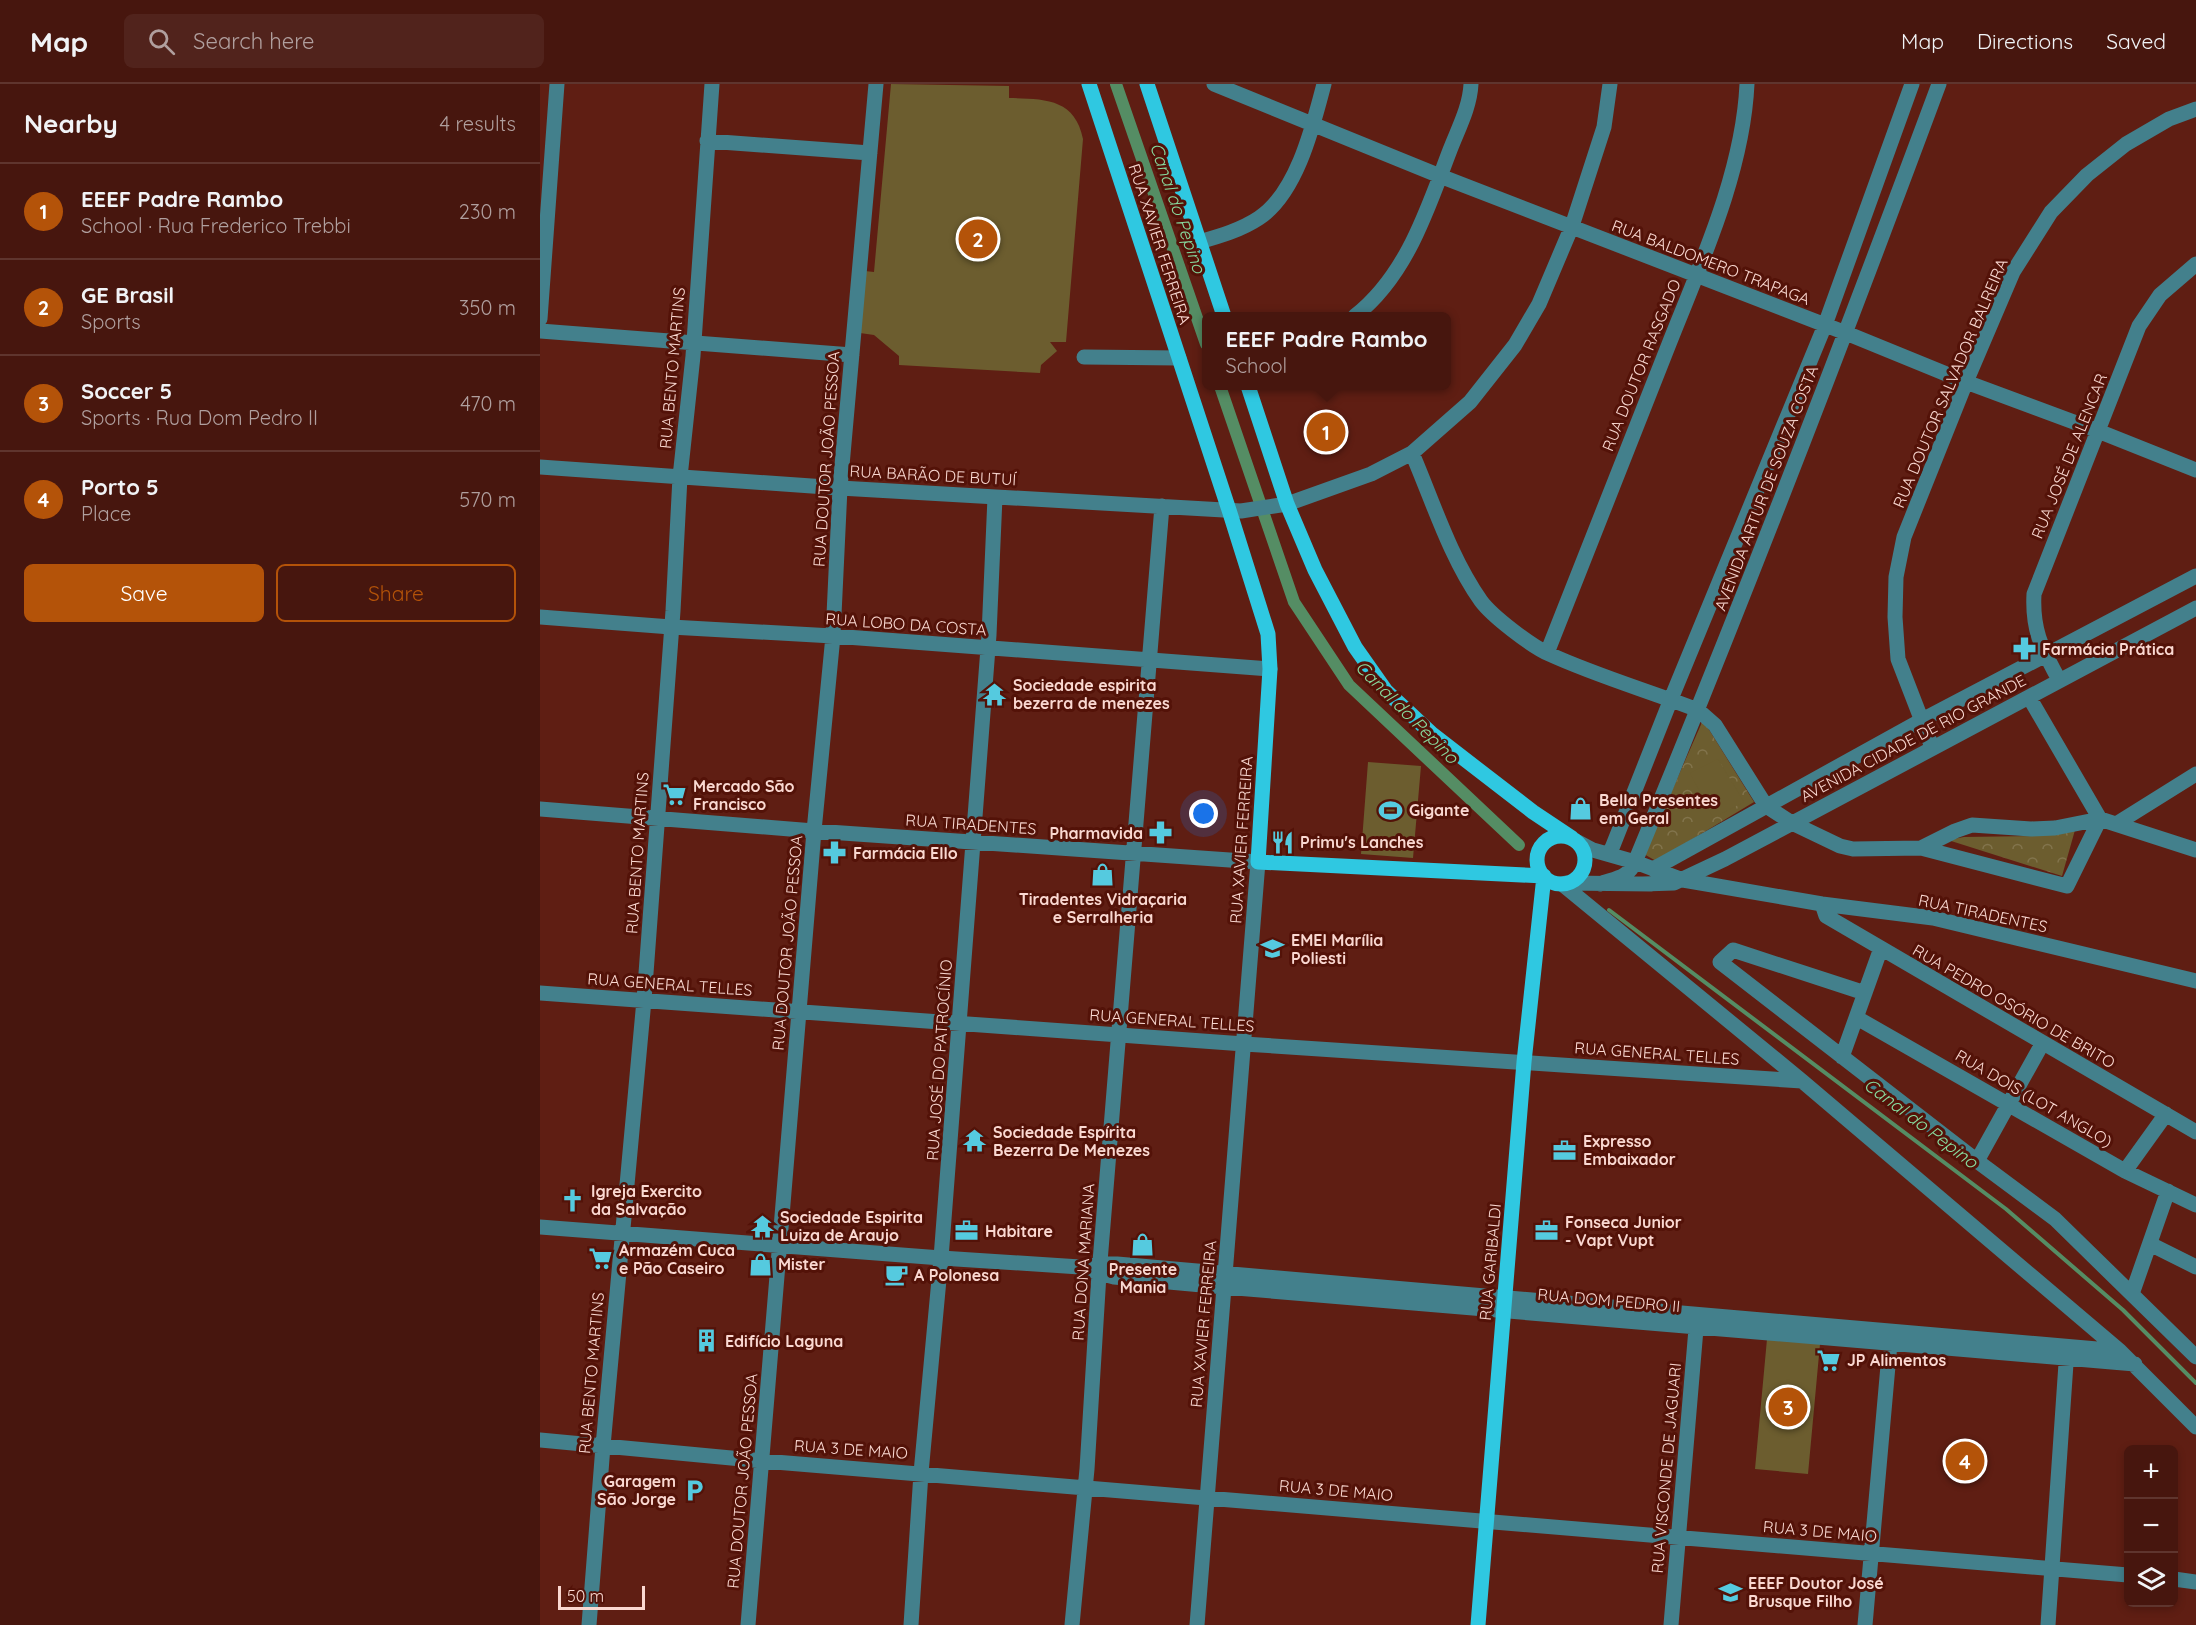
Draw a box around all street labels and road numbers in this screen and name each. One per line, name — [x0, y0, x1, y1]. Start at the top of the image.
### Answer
street label: RUA XAVIER FERREIRA — [1125, 161, 1195, 327]
street label: RUA BALDOMERO TRAPAGA — [1609, 215, 1813, 309]
street label: RUA DOUTOR SALVADOR BALREIRA — [1888, 255, 2012, 511]
street label: RUA DOUTOR RASGADO — [1597, 276, 1685, 454]
street label: RUA BENTO MARTINS — [655, 286, 689, 450]
street label: RUA DOUTOR JOÃO PESSOA — [808, 351, 844, 567]
street label: AVENIDA ARTUR DE SOUZA COSTA — [1710, 363, 1822, 613]
street label: RUA JOSÉ DE ALENCAR — [2027, 370, 2111, 542]
street label: RUA BARÃO DE BUTUÍ — [849, 461, 1018, 489]
street label: RUA LOBO DA COSTA — [825, 608, 987, 640]
street label: AVENIDA CIDADE DE RIO GRANDE — [1797, 670, 2029, 806]
street label: RUA XAVIER FERREIRA — [1225, 756, 1257, 924]
street label: RUA BENTO MARTINS — [621, 771, 653, 935]
street label: RUA TIRADENTES — [905, 809, 1037, 839]
street label: RUA DOUTOR JOÃO PESSOA — [768, 835, 806, 1051]
street label: RUA TIRADENTES — [1917, 890, 2049, 936]
street label: RUA PEDRO OSÓRIO DE BRITO — [1909, 940, 2119, 1072]
street label: RUA JOSÉ DO PATROCÍNIO — [922, 959, 956, 1161]
street label: RUA GENERAL TELLES — [587, 968, 753, 1000]
street label: RUA GENERAL TELLES — [1089, 1004, 1255, 1036]
street label: RUA GENERAL TELLES — [1574, 1037, 1740, 1069]
street label: RUA DOIS (LOT ANGLO) — [1952, 1045, 2116, 1151]
street label: RUA DONA MARIANA — [1068, 1183, 1098, 1341]
street label: RUA GARIBALDI — [1475, 1203, 1505, 1321]
street label: RUA XAVIER FERREIRA — [1186, 1240, 1220, 1408]
street label: RUA DOM PEDRO II — [1537, 1284, 1681, 1316]
street label: RUA BENTO MARTINS — [574, 1291, 608, 1455]
street label: RUA VISCONDE DE JAGUARI — [1647, 1362, 1685, 1574]
street label: RUA DOUTOR JOÃO PESSOA — [723, 1373, 761, 1589]
street label: RUA 3 DE MAIO — [793, 1435, 909, 1463]
street label: RUA 3 DE MAIO — [1278, 1475, 1394, 1505]
street label: RUA 3 DE MAIO — [1762, 1516, 1878, 1546]

